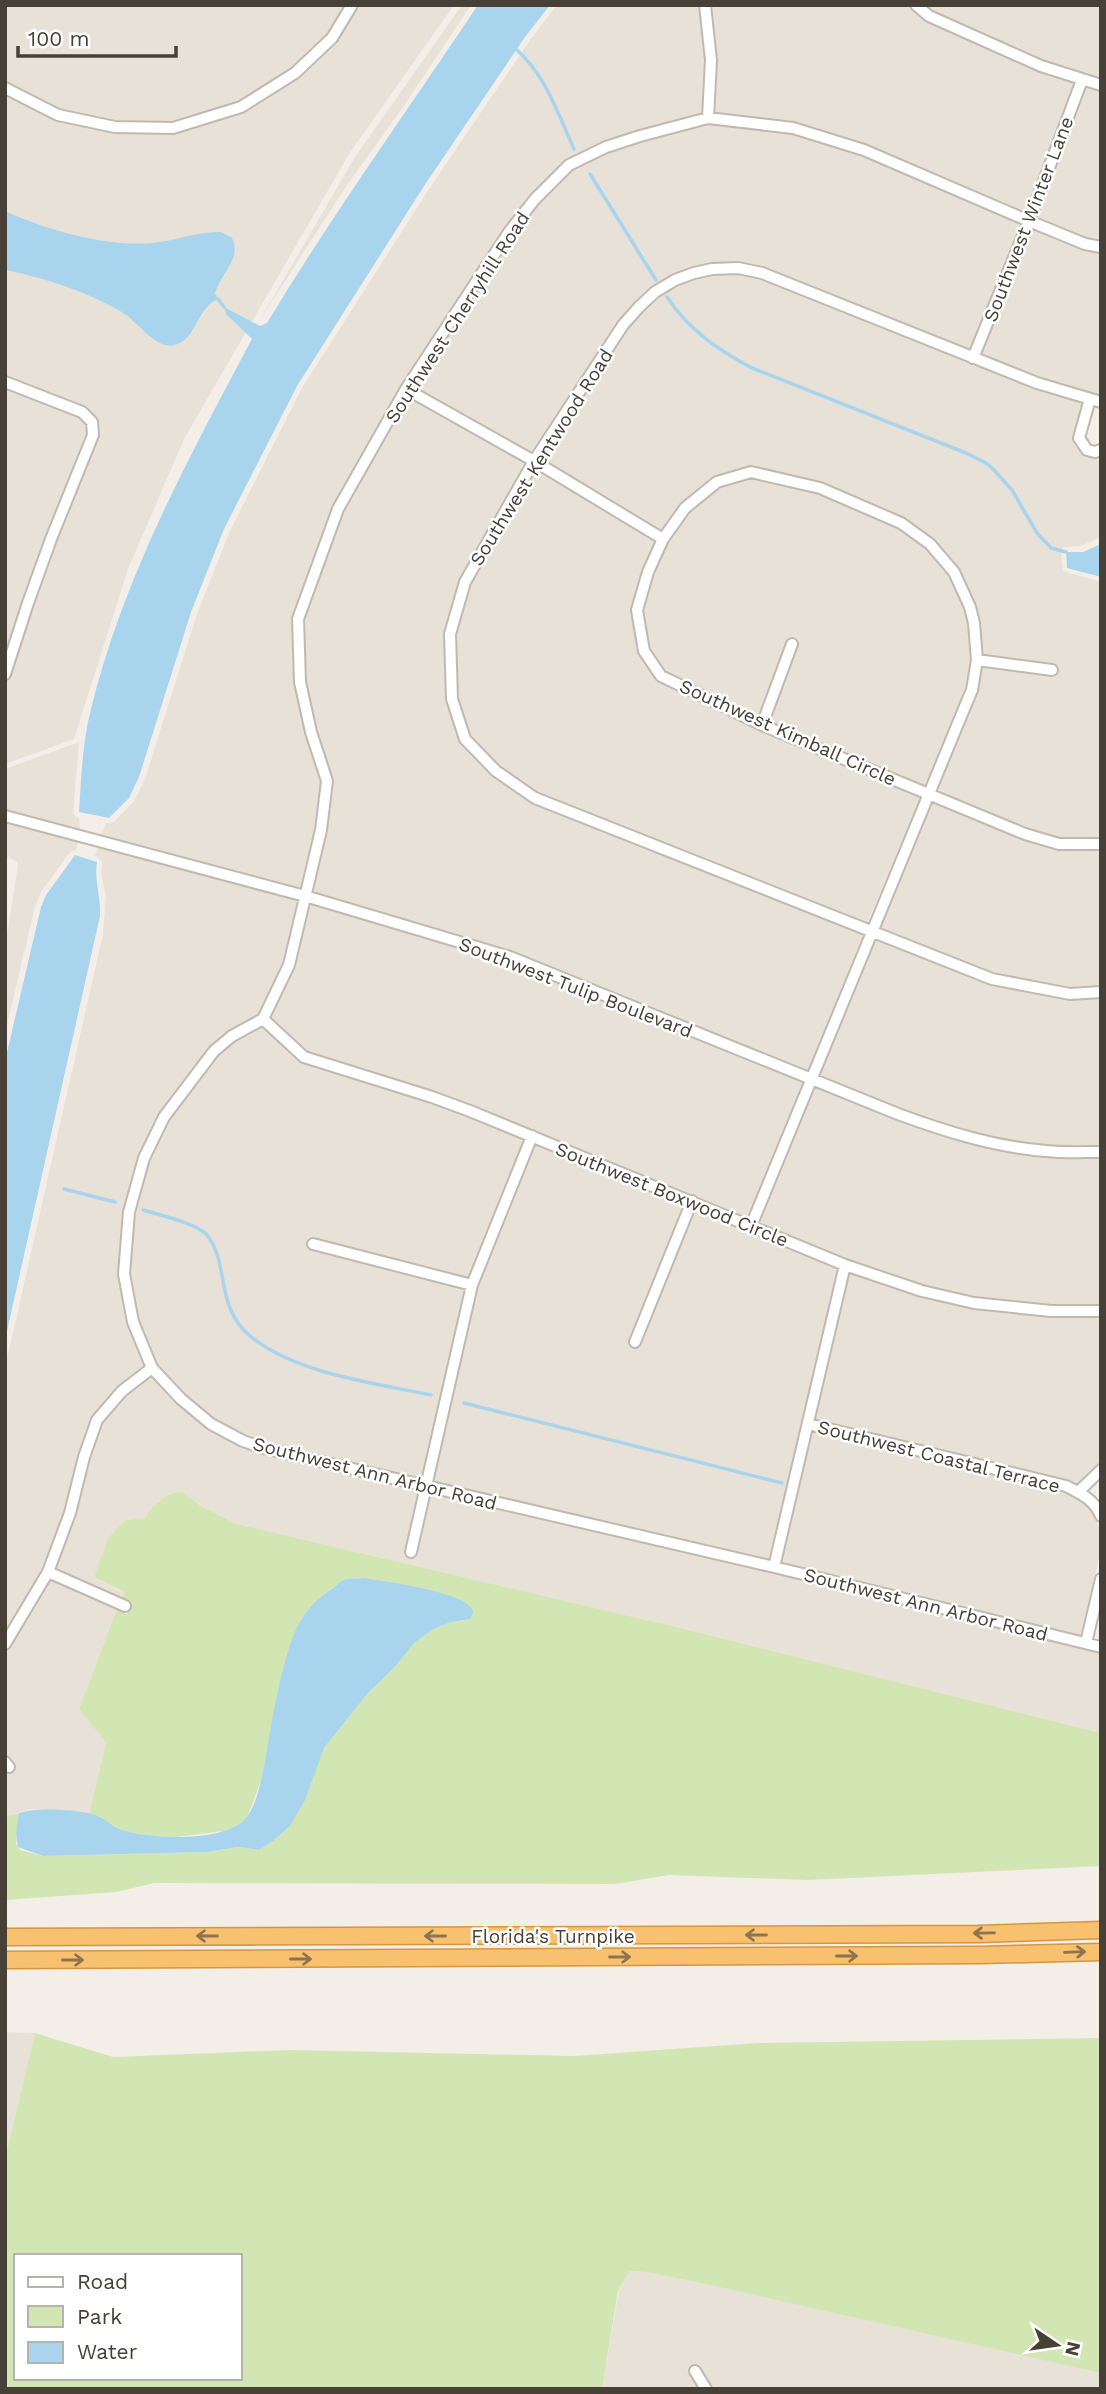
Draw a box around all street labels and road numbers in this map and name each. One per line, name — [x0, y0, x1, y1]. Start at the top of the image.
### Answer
street label: Southwest Winter Lane — [979, 113, 1078, 325]
street label: Southwest Cherryhill Road — [380, 207, 534, 427]
street label: Southwest Kentwood Road — [465, 345, 618, 570]
street label: Southwest Kimball Circle — [676, 674, 900, 791]
street label: Southwest Tulip Boulevard — [456, 932, 696, 1043]
street label: Southwest Boxwood Circle — [552, 1137, 792, 1252]
street label: Southwest Coastal Terrace — [815, 1415, 1062, 1498]
street label: Southwest Ann Arbor Road — [250, 1432, 499, 1515]
street label: Southwest Ann Arbor Road — [801, 1563, 1050, 1646]
street label: Florida's Turnpike — [471, 1925, 635, 1948]

